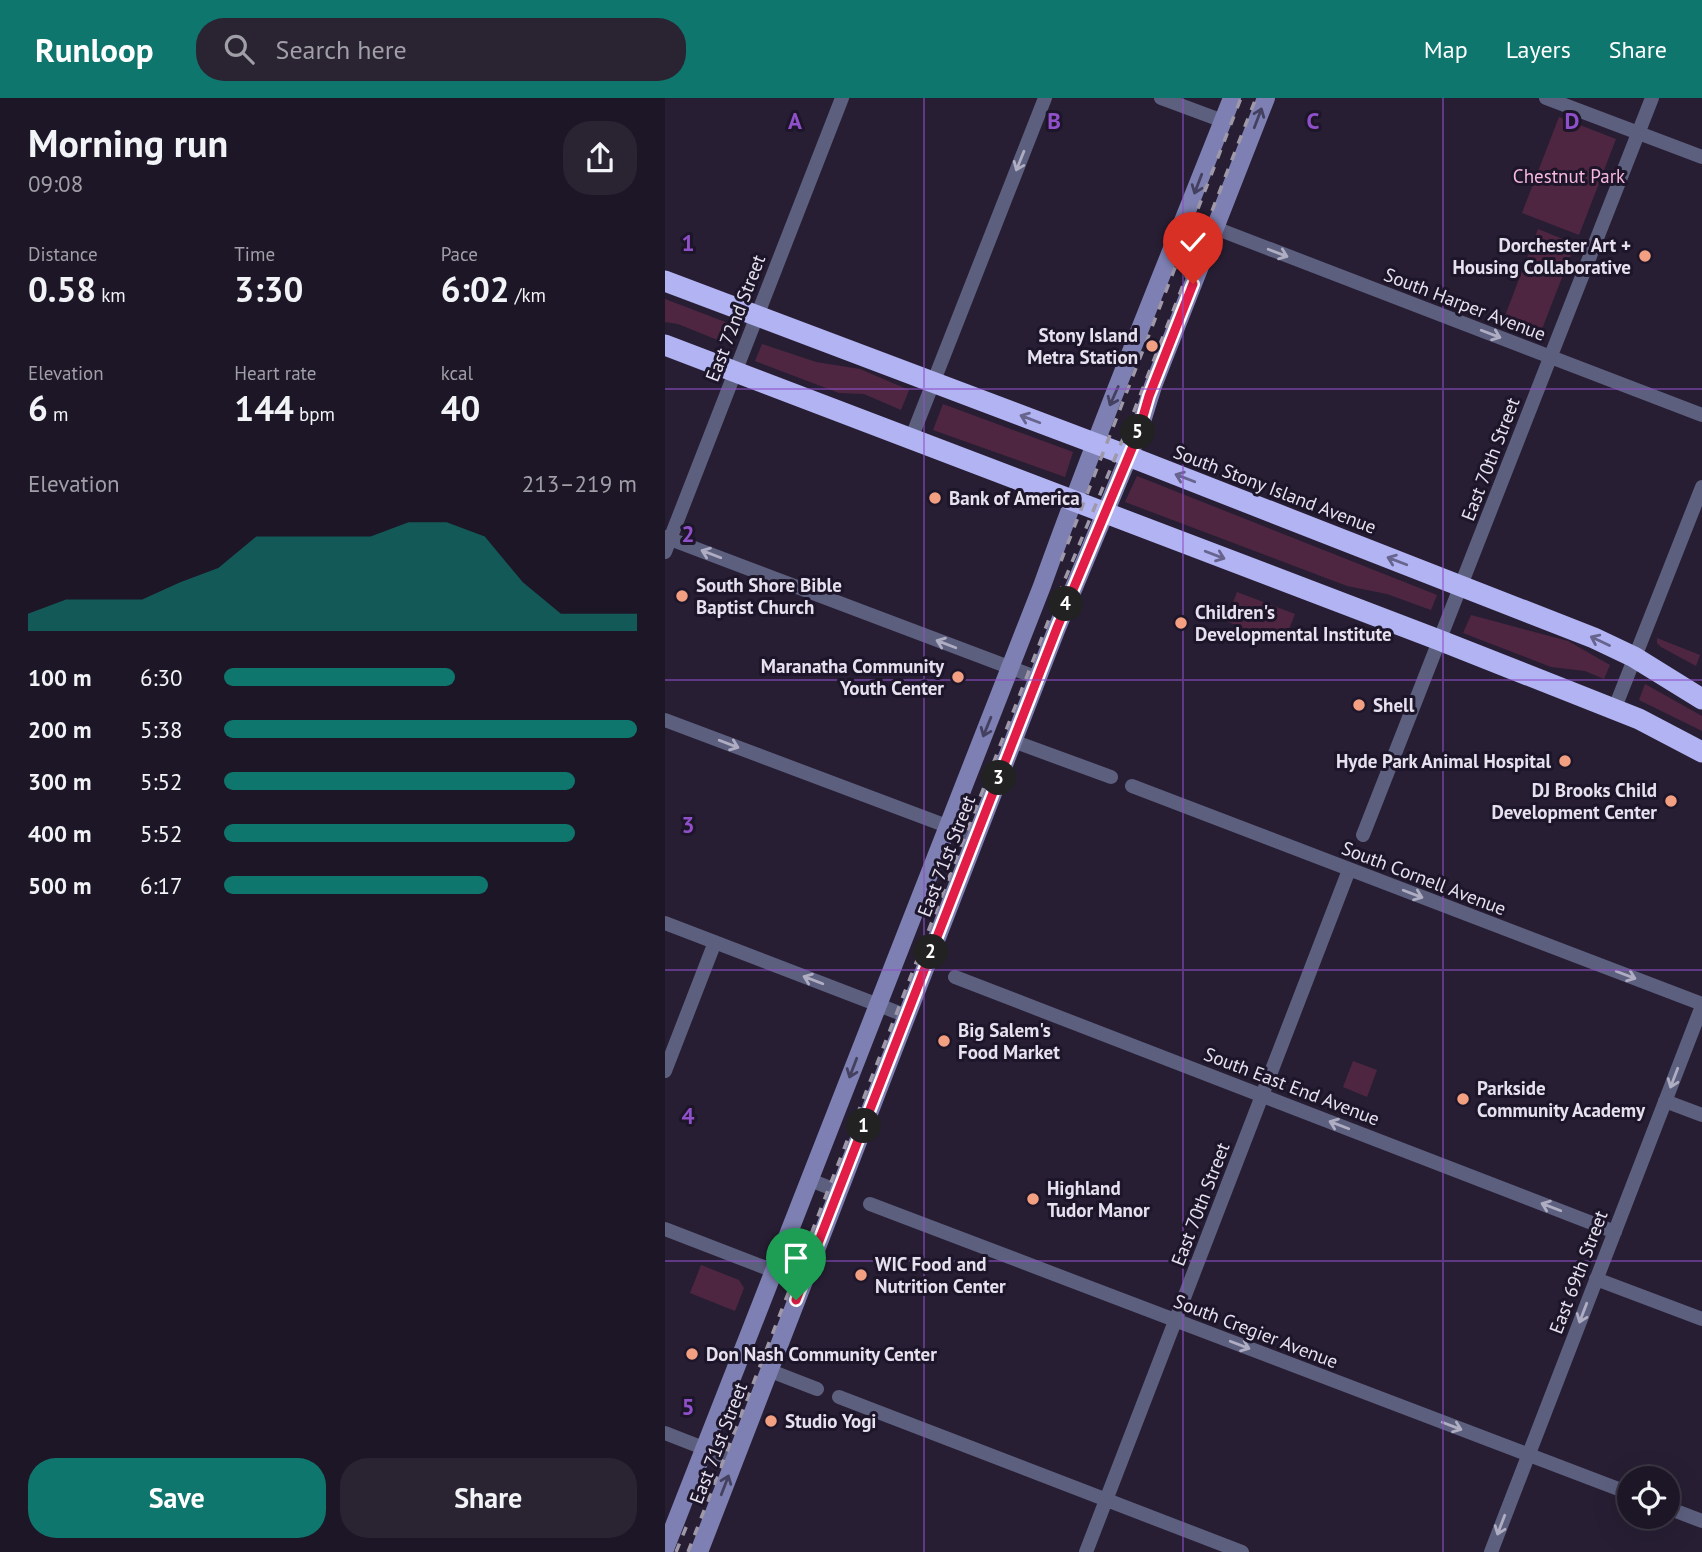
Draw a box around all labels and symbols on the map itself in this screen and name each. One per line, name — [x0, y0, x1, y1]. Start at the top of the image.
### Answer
text: A — [788, 106, 802, 135]
text: B — [1047, 106, 1061, 135]
text: C — [1307, 106, 1320, 135]
text: D — [1565, 106, 1579, 135]
one-way arrow — [1253, 107, 1265, 129]
one-way arrow — [1013, 150, 1026, 172]
park label: Chestnut Park — [1513, 164, 1625, 188]
one-way arrow — [1190, 173, 1203, 195]
pin — [1163, 212, 1223, 284]
text: 1 — [681, 228, 695, 257]
place label: Dorchester Art + Housing Collaborative — [1452, 233, 1631, 279]
one-way arrow — [1267, 247, 1289, 260]
marker: Dorchester Art + Housing Collaborative — [1637, 248, 1653, 264]
street label: East 72nd Street — [700, 251, 770, 385]
street label: South Harper Avenue — [1381, 262, 1549, 346]
place label: Stony Island Metra Station — [1027, 323, 1138, 369]
one-way arrow — [1479, 329, 1501, 342]
marker: Stony Island Metra Station — [1144, 338, 1160, 354]
one-way arrow — [1107, 385, 1120, 406]
street label: East 70th Street — [1455, 393, 1525, 524]
one-way arrow — [1020, 412, 1041, 424]
pin: 5 — [1121, 414, 1155, 450]
street label: South Stony Island Avenue — [1170, 439, 1380, 539]
one-way arrow — [1175, 471, 1197, 484]
place label: Bank of America — [949, 486, 1080, 510]
marker: Bank of America — [927, 490, 943, 506]
text: 2 — [681, 519, 695, 548]
one-way arrow — [700, 547, 722, 560]
one-way arrow — [1204, 549, 1226, 562]
one-way arrow — [1387, 553, 1409, 566]
place label: South Shore Bible Baptist Church — [696, 573, 842, 619]
pin: 4 — [1049, 587, 1083, 622]
marker: South Shore Bible Baptist Church — [674, 588, 690, 604]
place label: Children's Developmental Institute — [1195, 600, 1392, 646]
marker: Children's Developmental Institute — [1173, 615, 1189, 631]
one-way arrow — [1590, 634, 1611, 647]
one-way arrow — [936, 636, 958, 649]
place label: Maranatha Community Youth Center — [761, 654, 945, 700]
marker: Maranatha Community Youth Center — [950, 669, 966, 685]
place label: Shell — [1373, 693, 1415, 717]
marker: Shell — [1351, 697, 1367, 713]
one-way arrow — [980, 715, 993, 737]
one-way arrow — [717, 738, 739, 751]
place label: Hyde Park Animal Hospital — [1336, 749, 1551, 773]
marker: Hyde Park Animal Hospital — [1557, 753, 1573, 769]
pin: 3 — [981, 760, 1017, 796]
place label: DJ Brooks Child Development Center — [1491, 778, 1657, 824]
street label: East 71st Street — [912, 791, 980, 920]
marker: DJ Brooks Child Development Center — [1663, 793, 1679, 809]
text: 3 — [681, 810, 695, 839]
street label: South Cornell Avenue — [1338, 836, 1510, 920]
one-way arrow — [1402, 889, 1424, 902]
pin: 2 — [913, 934, 949, 970]
one-way arrow — [1614, 970, 1636, 982]
one-way arrow — [803, 973, 825, 986]
place label: Big Salem's Food Market — [958, 1018, 1060, 1064]
marker: Big Salem's Food Market — [936, 1033, 952, 1049]
street label: South East End Avenue — [1201, 1041, 1383, 1131]
one-way arrow — [845, 1057, 858, 1079]
one-way arrow — [1667, 1066, 1679, 1088]
place label: Parkside Community Academy — [1477, 1076, 1646, 1122]
marker: Parkside Community Academy — [1455, 1091, 1471, 1107]
text: 4 — [681, 1101, 695, 1130]
pin: 1 — [847, 1108, 881, 1144]
one-way arrow — [1328, 1118, 1350, 1131]
street label: East 70th Street — [1165, 1138, 1235, 1269]
place label: Highland Tudor Manor — [1047, 1176, 1150, 1222]
marker: Highland Tudor Manor — [1025, 1191, 1041, 1207]
one-way arrow — [1540, 1200, 1562, 1212]
street label: East 69th Street — [1543, 1206, 1613, 1337]
pin — [766, 1228, 826, 1300]
place label: WIC Food and Nutrition Center — [875, 1252, 1006, 1298]
marker: WIC Food and Nutrition Center — [853, 1267, 869, 1283]
street label: South Cregier Avenue — [1170, 1289, 1342, 1373]
one-way arrow — [1576, 1301, 1588, 1323]
one-way arrow — [1228, 1340, 1250, 1353]
place label: Don Nash Community Center — [706, 1342, 937, 1366]
marker: Don Nash Community Center — [684, 1346, 700, 1362]
street label: East 71st Street — [684, 1378, 752, 1507]
text: 5 — [681, 1392, 695, 1421]
place label: Studio Yogi — [785, 1409, 876, 1433]
marker: Studio Yogi — [763, 1413, 779, 1429]
one-way arrow — [1441, 1421, 1463, 1434]
one-way arrow — [720, 1474, 732, 1496]
one-way arrow — [1494, 1514, 1506, 1535]

